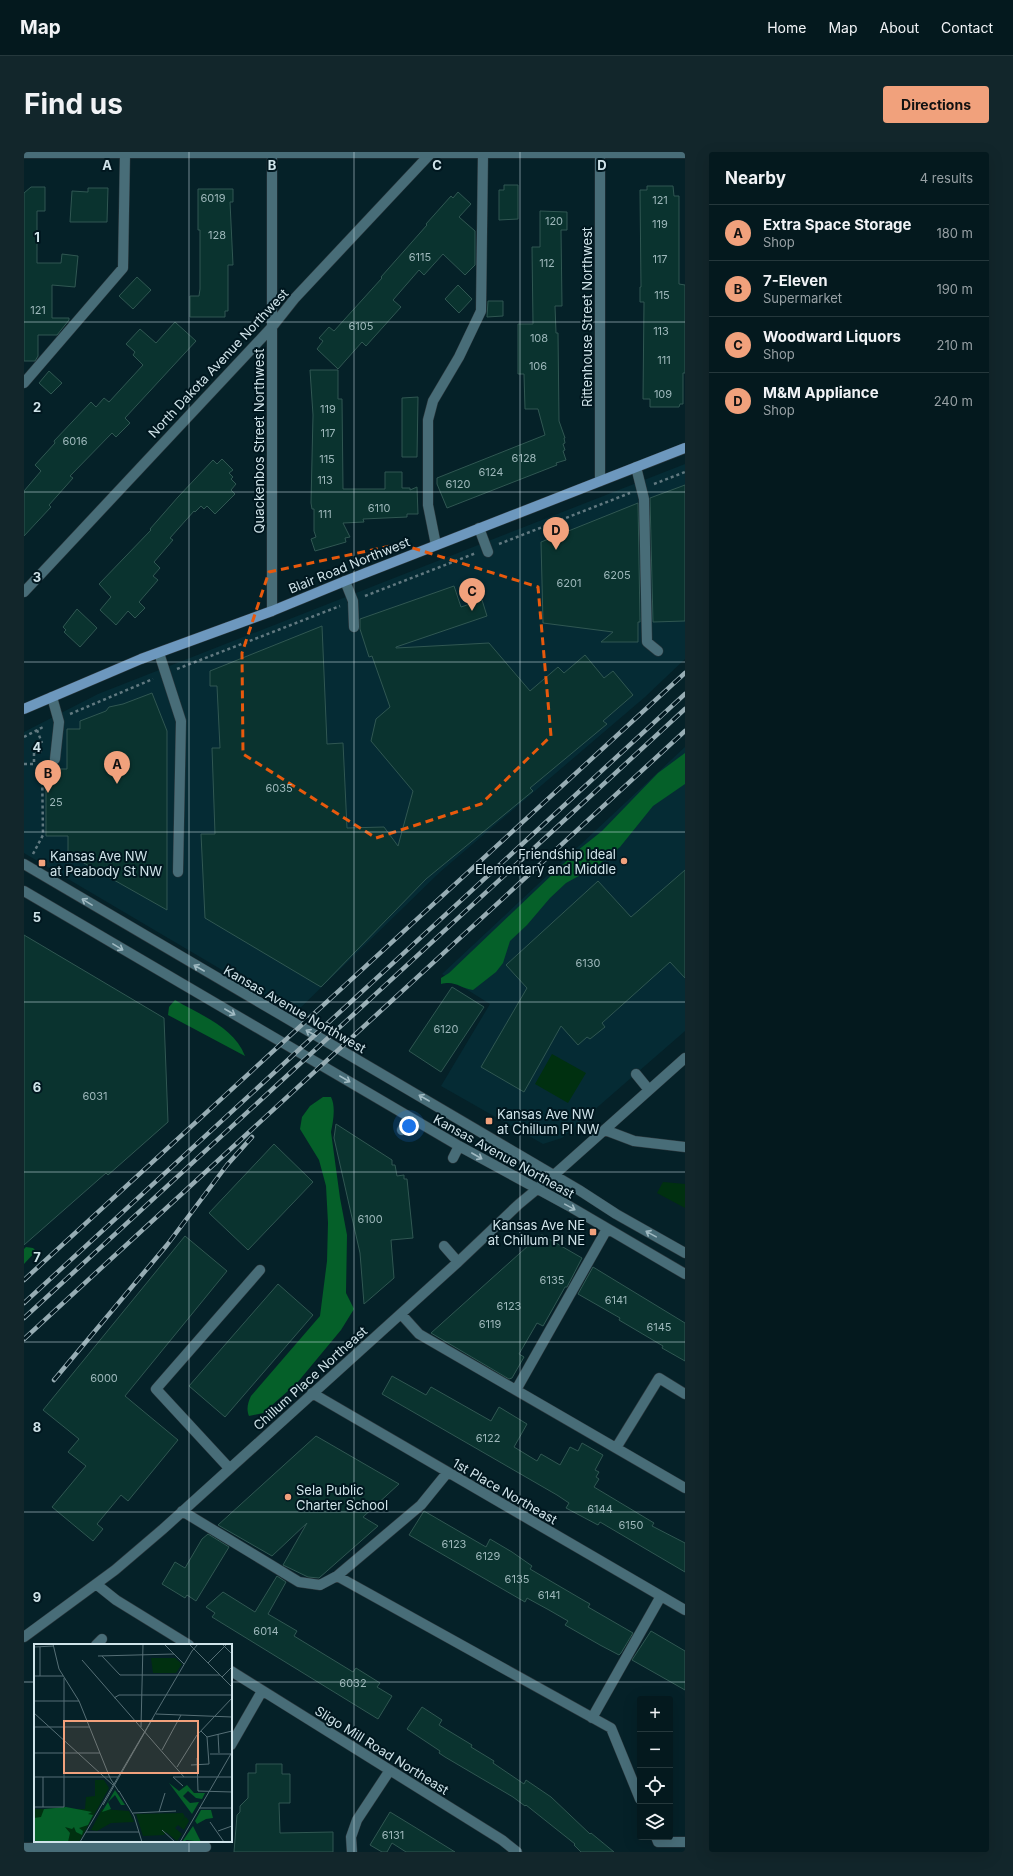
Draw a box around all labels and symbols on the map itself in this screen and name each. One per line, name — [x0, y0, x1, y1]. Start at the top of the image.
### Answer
text: A — [102, 157, 112, 173]
text: B — [268, 157, 277, 173]
text: C — [432, 157, 442, 173]
text: D — [597, 157, 607, 173]
house number: 6019 — [200, 191, 226, 205]
house number: 121 — [652, 193, 668, 207]
house number: 120 — [545, 214, 563, 228]
house number: 119 — [652, 217, 668, 231]
street label: Rittenhouse Street Northwest — [579, 227, 595, 407]
house number: 128 — [208, 228, 226, 242]
text: 1 — [34, 229, 40, 245]
house number: 6115 — [409, 250, 432, 264]
house number: 117 — [652, 252, 668, 266]
house number: 112 — [539, 256, 555, 270]
street label: North Dakota Avenue Northwest — [145, 285, 291, 441]
house number: 115 — [654, 288, 670, 302]
house number: 121 — [30, 303, 46, 317]
house number: 6105 — [349, 319, 374, 333]
house number: 113 — [653, 324, 669, 338]
house number: 108 — [530, 331, 548, 345]
street label: Quackenbos Street Northwest — [251, 349, 267, 533]
house number: 111 — [657, 353, 671, 367]
house number: 106 — [529, 359, 547, 373]
house number: 109 — [654, 387, 672, 401]
text: 2 — [33, 399, 41, 415]
house number: 119 — [320, 402, 336, 416]
house number: 117 — [320, 426, 336, 440]
house number: 6016 — [62, 434, 88, 448]
house number: 6128 — [512, 451, 537, 465]
house number: 115 — [319, 452, 335, 466]
house number: 6124 — [479, 465, 503, 479]
house number: 113 — [317, 473, 333, 487]
house number: 6120 — [446, 477, 471, 491]
house number: 6110 — [368, 501, 390, 515]
house number: 111 — [318, 507, 332, 521]
pin: D — [543, 517, 569, 550]
street label: Blair Road Northwest — [286, 533, 412, 597]
house number: 6205 — [603, 568, 631, 582]
text: 3 — [33, 569, 41, 585]
house number: 6201 — [557, 576, 581, 590]
pin: C — [459, 578, 485, 611]
text: 4 — [33, 739, 42, 755]
pin: A — [104, 751, 130, 784]
pin: B — [35, 760, 61, 793]
house number: 6035 — [265, 781, 293, 795]
house number: 25 — [49, 795, 63, 809]
place label: Friendship Ideal Elementary and Middle — [475, 846, 616, 877]
place label: Kansas Ave NW at Peabody St NW — [50, 848, 162, 879]
marker: Friendship Ideal Elementary and Middle — [619, 856, 629, 866]
marker: Kansas Ave NW at Peabody St NW — [37, 858, 47, 868]
one-way arrow — [81, 897, 93, 905]
text: 5 — [33, 909, 41, 925]
one-way arrow — [112, 943, 124, 951]
house number: 6130 — [575, 956, 601, 970]
street label: Kansas Avenue Northwest — [221, 962, 369, 1056]
one-way arrow — [193, 963, 205, 971]
one-way arrow — [224, 1009, 236, 1017]
house number: 6120 — [434, 1022, 459, 1036]
one-way arrow — [305, 1029, 317, 1037]
one-way arrow — [339, 1076, 351, 1084]
text: 6 — [33, 1079, 41, 1095]
house number: 6031 — [82, 1089, 108, 1103]
one-way arrow — [418, 1094, 430, 1102]
place label: Kansas Ave NW at Chillum Pl NW — [497, 1106, 599, 1137]
street label: Kansas Avenue Northeast — [431, 1111, 577, 1201]
your location — [399, 1116, 419, 1136]
marker: Kansas Ave NW at Chillum Pl NW — [484, 1116, 494, 1126]
one-way arrow — [471, 1153, 483, 1161]
one-way arrow — [564, 1204, 576, 1212]
house number: 6100 — [357, 1212, 383, 1226]
place label: Kansas Ave NE at Chillum Pl NE — [488, 1217, 585, 1248]
marker: Kansas Ave NE at Chillum Pl NE — [588, 1227, 598, 1237]
one-way arrow — [645, 1229, 657, 1237]
text: 7 — [33, 1249, 41, 1265]
house number: 6135 — [540, 1273, 565, 1287]
house number: 6141 — [605, 1293, 627, 1307]
house number: 6123 — [497, 1299, 522, 1313]
house number: 6119 — [479, 1317, 501, 1331]
house number: 6145 — [646, 1320, 672, 1334]
street label: Chillum Place Northeast — [250, 1323, 370, 1433]
house number: 6000 — [90, 1371, 118, 1385]
text: 8 — [33, 1419, 41, 1435]
house number: 6122 — [476, 1431, 500, 1445]
street label: 1st Place Northeast — [450, 1455, 560, 1527]
place label: Sela Public Charter School — [296, 1482, 388, 1513]
marker: Sela Public Charter School — [283, 1492, 293, 1502]
house number: 6144 — [587, 1502, 613, 1516]
house number: 6150 — [619, 1518, 644, 1532]
house number: 6123 — [442, 1537, 467, 1551]
house number: 6129 — [476, 1549, 501, 1563]
house number: 6135 — [505, 1572, 530, 1586]
house number: 6141 — [538, 1588, 560, 1602]
text: 9 — [33, 1589, 41, 1605]
house number: 6014 — [253, 1624, 279, 1638]
inset map — [34, 1644, 232, 1842]
house number: 6032 — [339, 1676, 367, 1690]
street label: Sligo Mill Road Northeast — [312, 1702, 452, 1798]
house number: 6131 — [382, 1828, 404, 1842]

